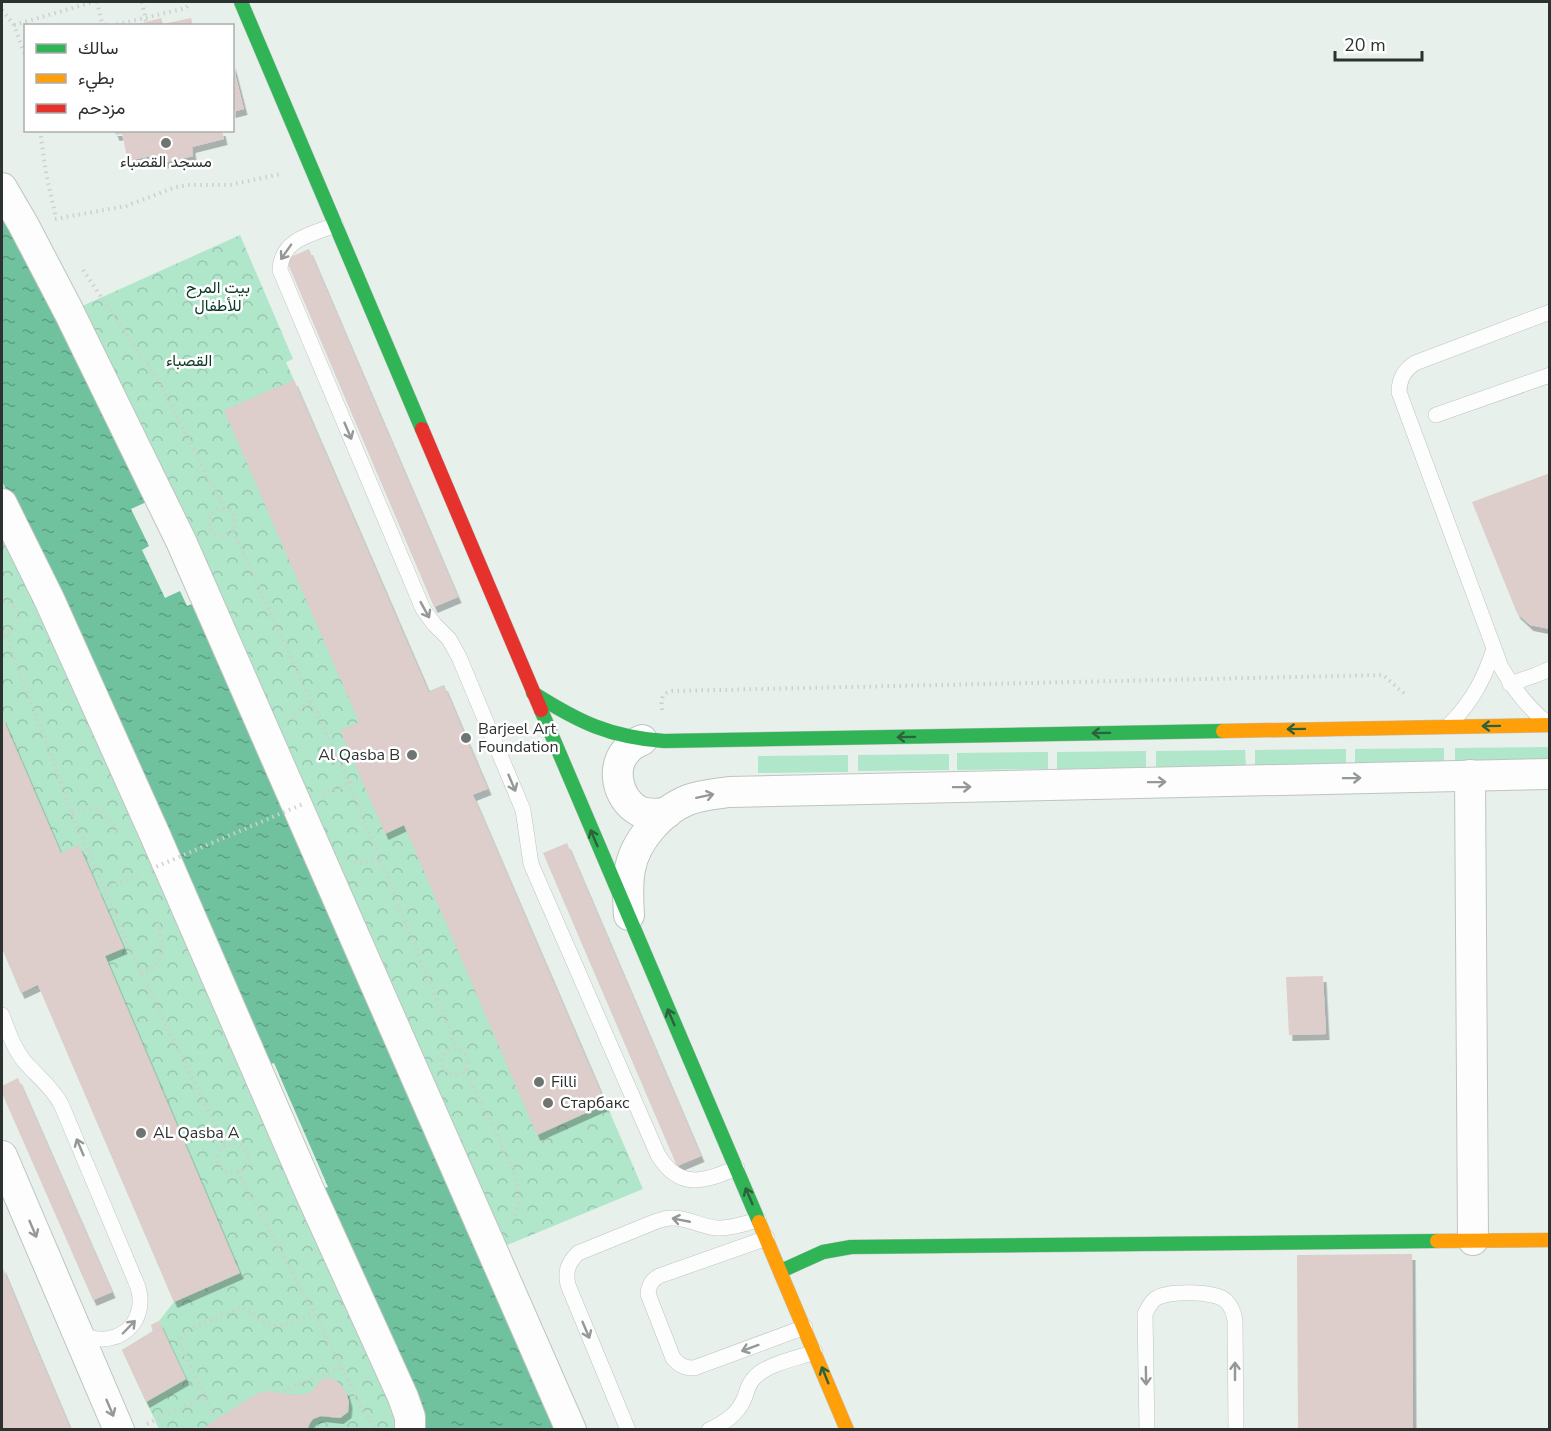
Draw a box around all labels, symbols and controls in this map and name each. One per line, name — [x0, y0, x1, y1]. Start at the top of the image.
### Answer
legend — [24, 24, 234, 132]
scale bar — [1335, 24, 1422, 62]
text: 20 m — [1344, 33, 1386, 57]
text: سالك — [78, 36, 118, 60]
text: بطيء — [78, 66, 114, 93]
text: مزدحم — [78, 96, 125, 120]
marker: مسجد القصباء — [159, 136, 173, 150]
place label: مسجد القصباء — [120, 151, 212, 173]
one-way arrow — [280, 244, 293, 260]
park label: بيت المرح للأطفال — [186, 277, 250, 317]
park label: القصباء — [166, 350, 212, 372]
one-way arrow — [343, 422, 354, 440]
one-way arrow — [419, 601, 431, 618]
place label: Barjeel Art Foundation — [478, 718, 559, 758]
one-way arrow — [1482, 720, 1502, 732]
one-way arrow — [1287, 723, 1307, 735]
one-way arrow — [1092, 727, 1112, 739]
marker: Barjeel Art Foundation — [459, 731, 473, 745]
one-way arrow — [897, 731, 917, 742]
place label: Al Qasba B — [318, 744, 400, 766]
marker: Al Qasba B — [405, 748, 419, 762]
one-way arrow — [1342, 772, 1362, 783]
one-way arrow — [507, 773, 518, 791]
one-way arrow — [1147, 776, 1167, 788]
one-way arrow — [952, 781, 972, 793]
one-way arrow — [695, 790, 714, 801]
one-way arrow — [588, 829, 599, 847]
one-way arrow — [665, 1008, 676, 1026]
place label: Filli — [551, 1071, 577, 1093]
marker: Filli — [532, 1075, 546, 1089]
place label: Старбакс — [560, 1092, 630, 1114]
marker: Старбакс — [541, 1096, 555, 1110]
place label: AL Qasba A — [153, 1122, 240, 1144]
marker: AL Qasba A — [134, 1126, 148, 1140]
one-way arrow — [74, 1139, 85, 1157]
one-way arrow — [742, 1187, 754, 1205]
one-way arrow — [672, 1214, 692, 1225]
one-way arrow — [28, 1219, 39, 1237]
one-way arrow — [122, 1319, 136, 1334]
one-way arrow — [581, 1320, 592, 1338]
one-way arrow — [741, 1343, 760, 1354]
one-way arrow — [1229, 1362, 1241, 1382]
one-way arrow — [819, 1366, 830, 1385]
one-way arrow — [1140, 1366, 1152, 1386]
one-way arrow — [105, 1398, 116, 1417]

